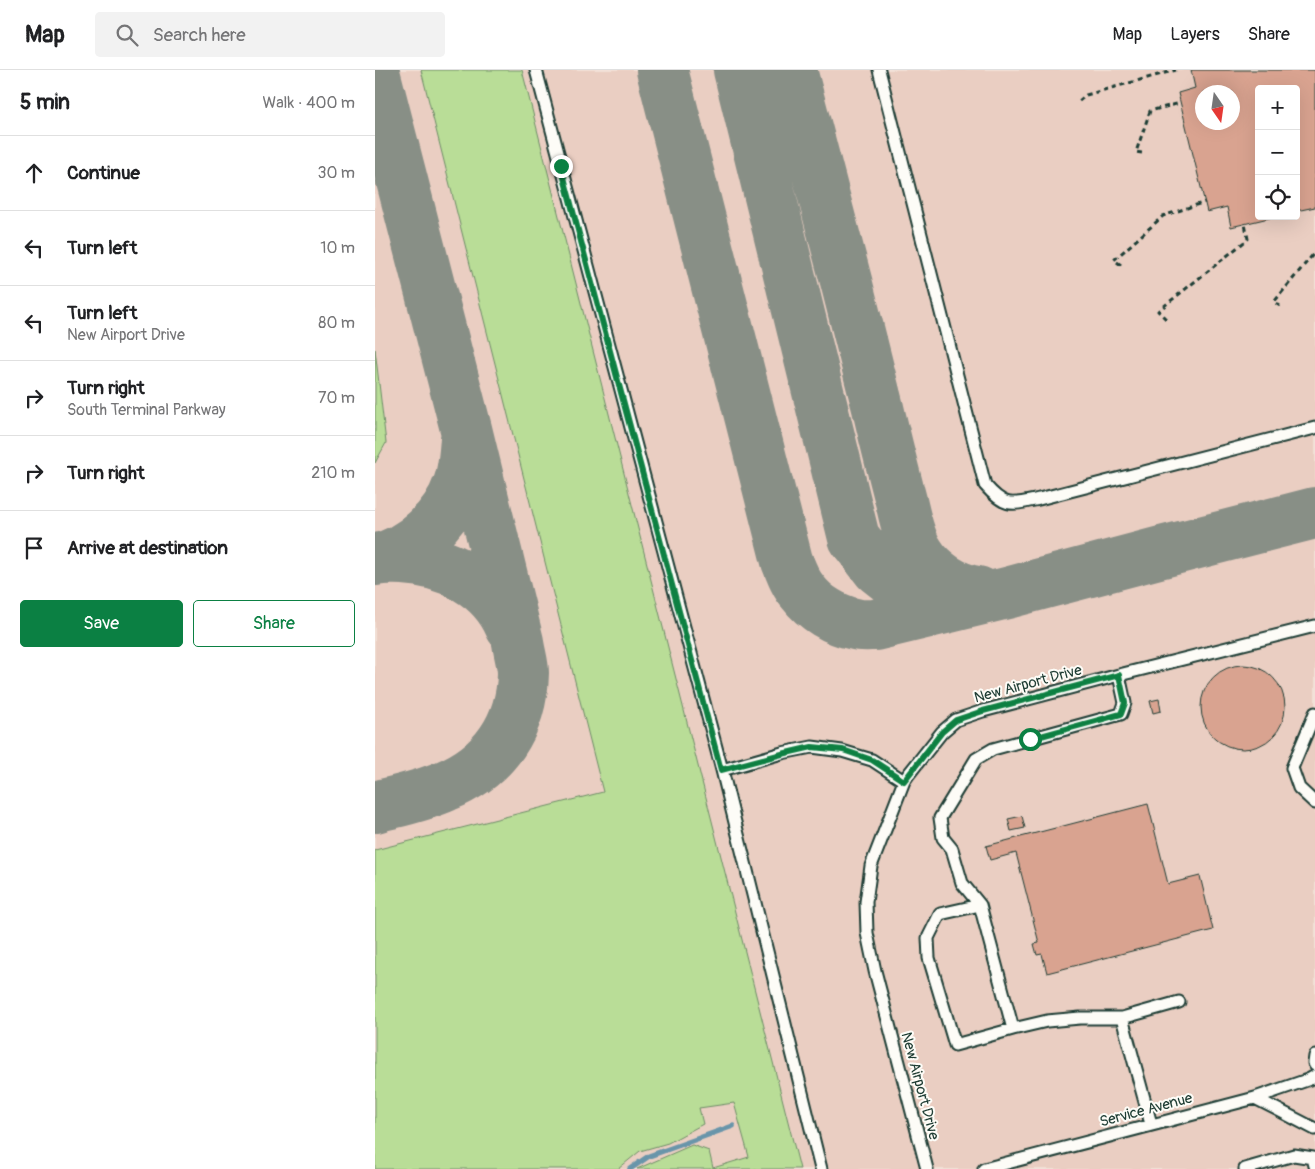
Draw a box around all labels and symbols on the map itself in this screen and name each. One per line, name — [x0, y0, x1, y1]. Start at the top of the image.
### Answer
north arrow — [1195, 85, 1240, 130]
route end — [550, 155, 573, 178]
street label: New Airport Drive — [972, 660, 1084, 707]
route start — [1019, 728, 1042, 751]
street label: New Airport Drive — [897, 1030, 944, 1142]
street label: Service Avenue — [1098, 1088, 1195, 1132]

